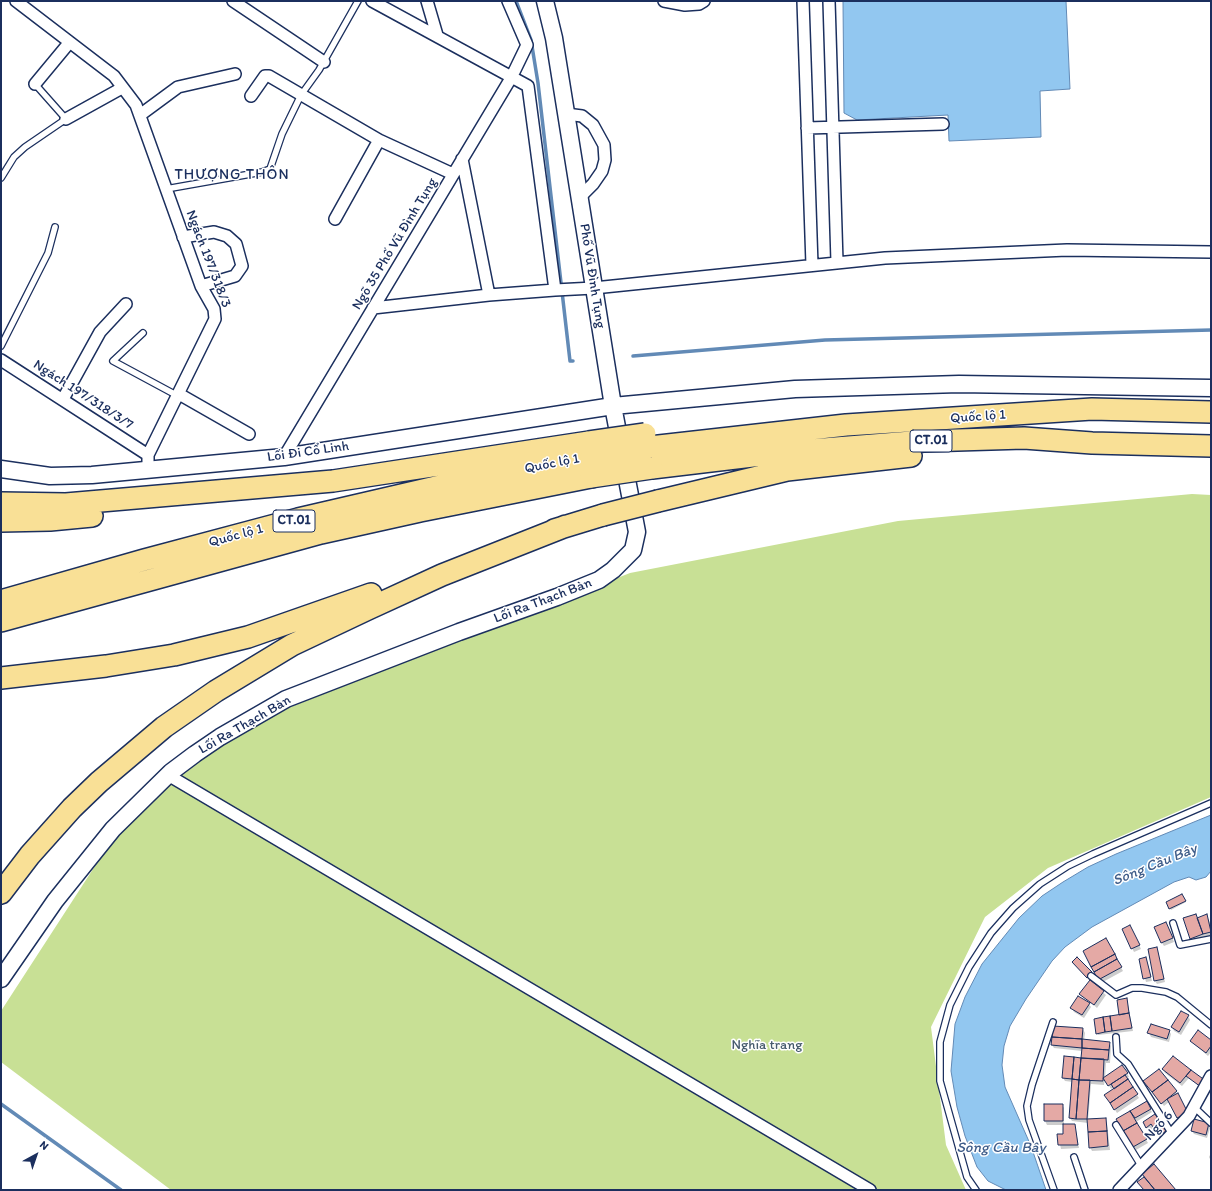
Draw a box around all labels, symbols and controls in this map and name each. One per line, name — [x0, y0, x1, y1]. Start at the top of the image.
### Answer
district label: THƯỢNG THÔN — [174, 166, 290, 184]
street label: Ngõ 35 Phố Vũ Đình Tụng — [349, 175, 441, 313]
street label: Ngách 197/318/3 — [182, 208, 234, 310]
street label: Phố Vũ Đình Tụng — [575, 222, 609, 330]
street label: Ngách 197/318/3/7 — [30, 356, 136, 434]
street label: Quốc lộ 1 — [950, 407, 1006, 427]
road number: CT.01 — [910, 430, 952, 452]
street label: Lối Đi Cổ Linh — [266, 438, 350, 466]
street label: Quốc lộ 1 — [523, 450, 581, 478]
road number: CT.01 — [273, 510, 315, 532]
street label: Quốc lộ 1 — [207, 521, 265, 551]
street label: Lối Ra Thạch Bàn — [492, 575, 594, 627]
street label: Lối Ra Thạch Bàn — [196, 692, 294, 758]
water label: Sông Cầu Bây — [1110, 840, 1200, 890]
park label: Nghĩa trang — [732, 1037, 802, 1053]
street label: Ngõ 6 — [1141, 1108, 1177, 1144]
north arrow — [16, 1135, 56, 1175]
text: N — [37, 1138, 51, 1153]
water label: Sông Cầu Bây — [956, 1139, 1046, 1157]

